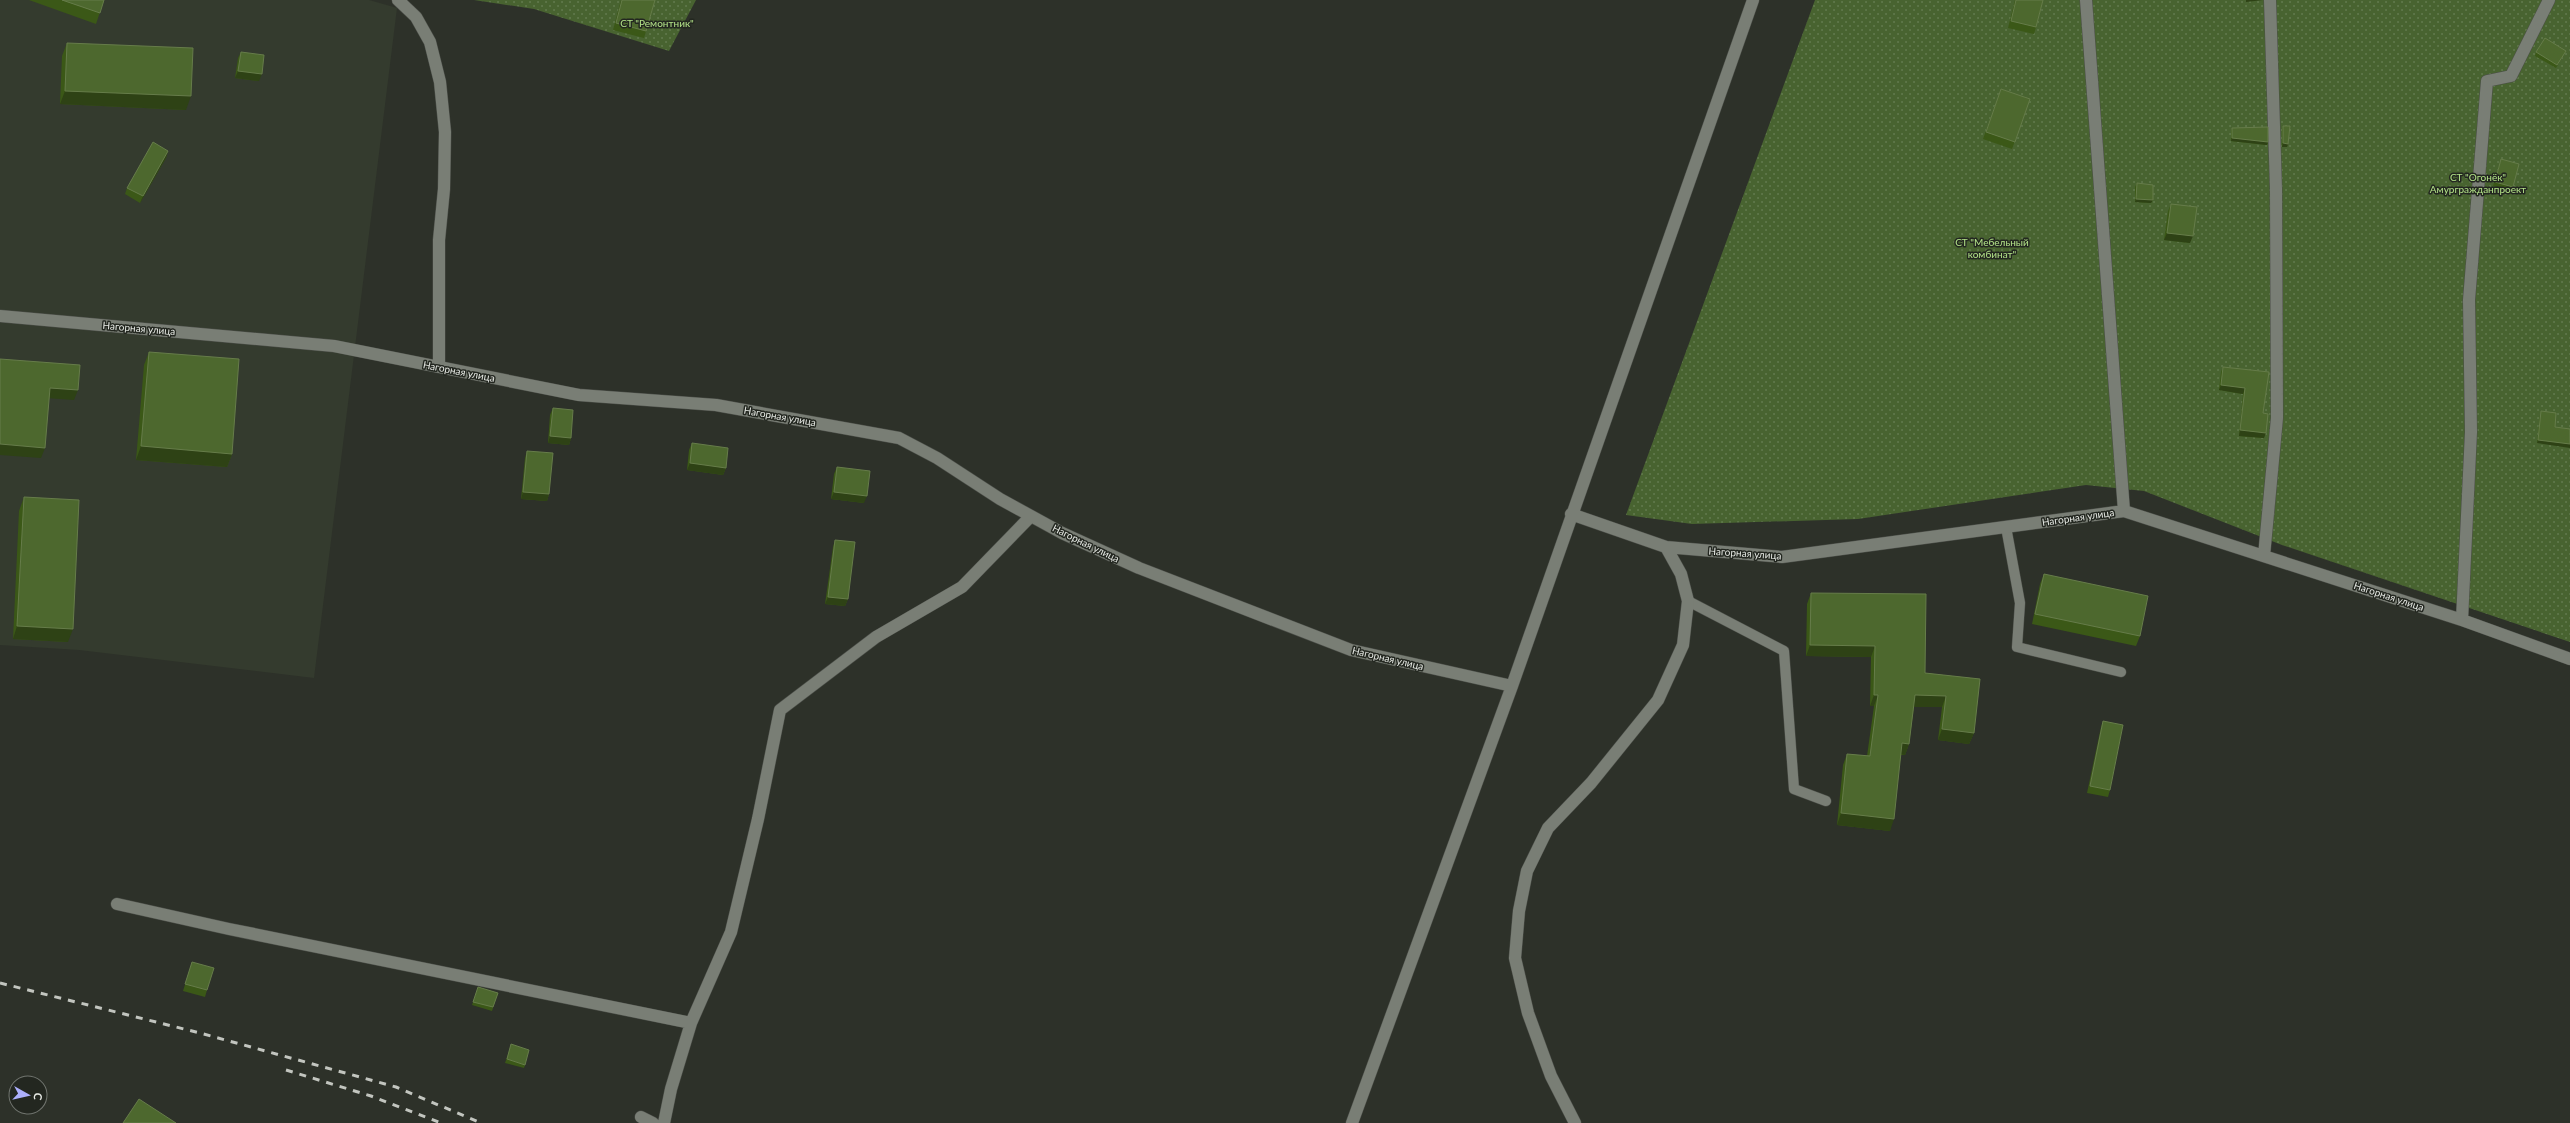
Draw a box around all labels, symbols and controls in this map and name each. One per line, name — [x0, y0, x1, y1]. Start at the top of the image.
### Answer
park label: СТ "Ремонтник" — [620, 17, 694, 29]
park label: СТ "Огонёк" Амургражданпроект — [2430, 171, 2526, 195]
park label: СТ "Мебельный комбинат" — [1955, 236, 2029, 260]
street label: Нагорная улица — [102, 319, 176, 337]
street label: Нагорная улица — [422, 358, 496, 384]
street label: Нагорная улица — [743, 404, 817, 428]
street label: Нагорная улица — [2041, 506, 2115, 528]
street label: Нагорная улица — [1051, 522, 1121, 564]
street label: Нагорная улица — [1708, 544, 1782, 562]
street label: Нагорная улица — [2352, 579, 2426, 613]
street label: Нагорная улица — [1351, 644, 1425, 672]
north arrow — [8, 1075, 48, 1115]
text: С — [31, 1092, 45, 1102]

